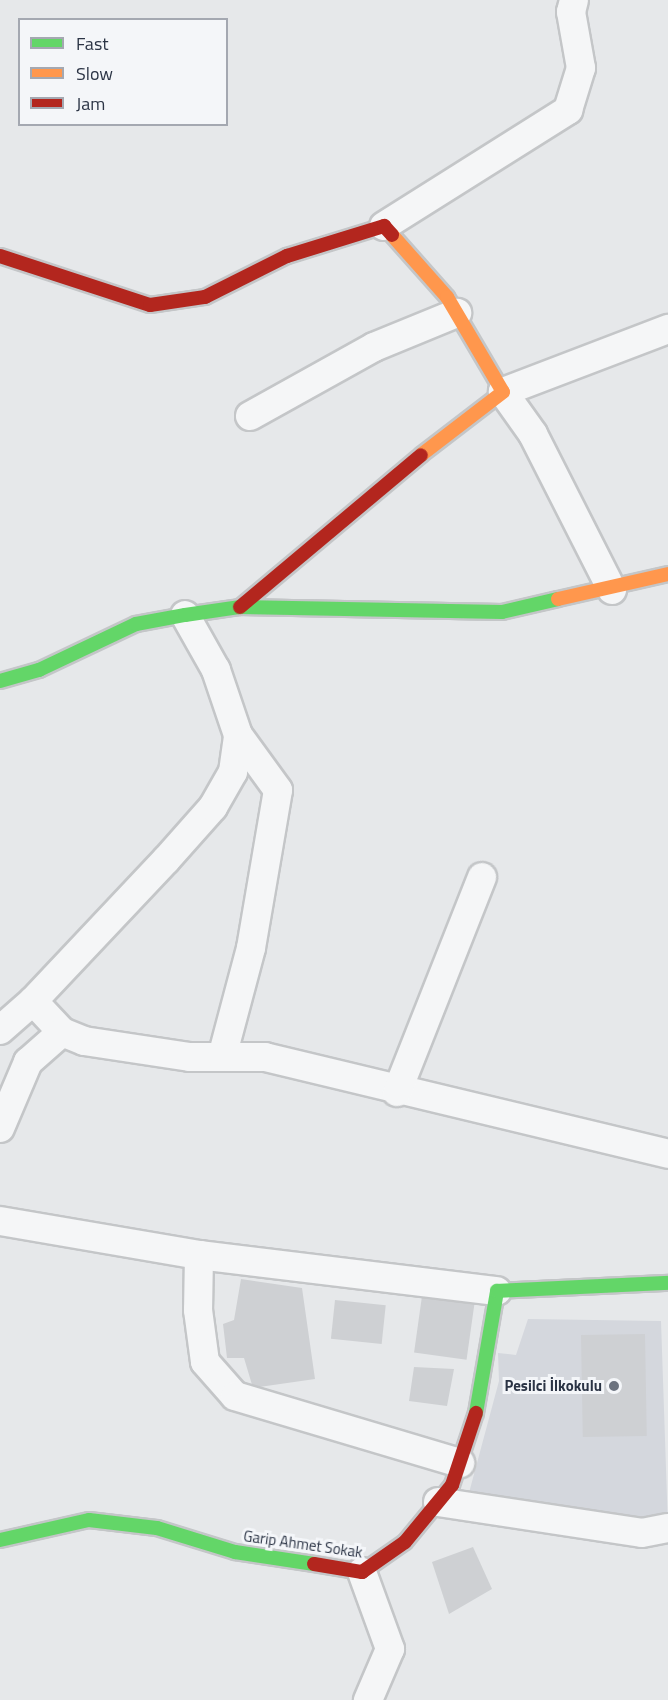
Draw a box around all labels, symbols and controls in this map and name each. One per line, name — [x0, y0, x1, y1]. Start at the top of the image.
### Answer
legend — [18, 18, 228, 126]
text: Fast — [76, 30, 109, 57]
text: Slow — [76, 60, 113, 87]
text: Jam — [76, 90, 105, 117]
place label: Pesilci İlkokulu — [504, 1377, 602, 1395]
marker: Pesilci İlkokulu — [607, 1379, 621, 1393]
street label: Garip Ahmet Sokak — [242, 1527, 364, 1561]

